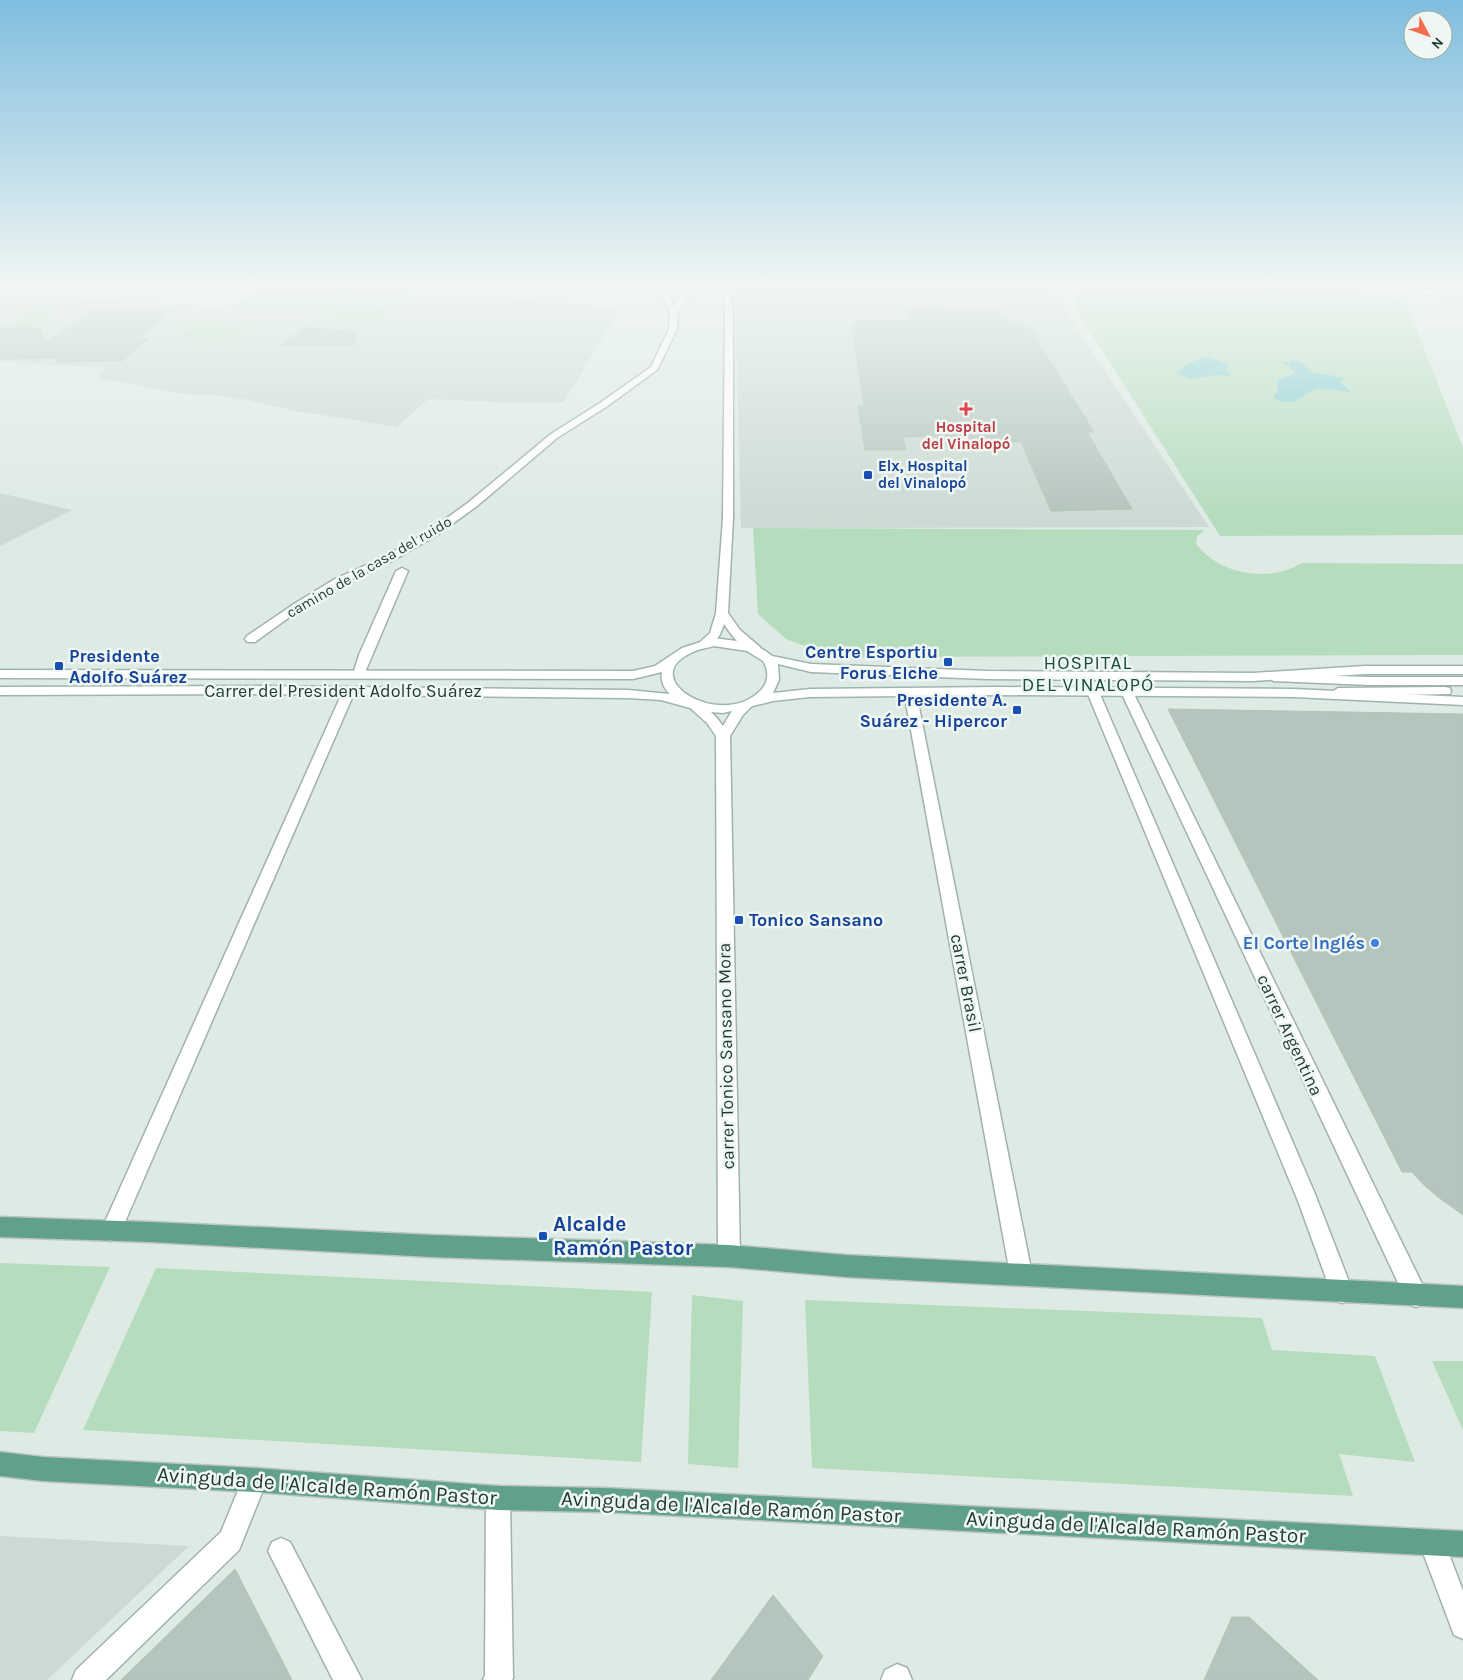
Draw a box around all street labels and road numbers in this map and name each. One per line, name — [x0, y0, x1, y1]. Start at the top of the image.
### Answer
street label: camino de la casa del ruido — [283, 512, 455, 622]
street label: Carrer del President Adolfo Suárez — [204, 680, 482, 702]
street label: carrer Brasil — [946, 932, 986, 1034]
street label: carrer Tonico Sansano Mora — [713, 942, 739, 1170]
street label: carrer Argentina — [1252, 971, 1328, 1099]
street label: Avinguda de l'Alcalde Ramón Pastor — [156, 1462, 498, 1510]
street label: Avinguda de l'Alcalde Ramón Pastor — [560, 1486, 902, 1528]
street label: Avinguda de l'Alcalde Ramón Pastor — [965, 1506, 1307, 1548]

